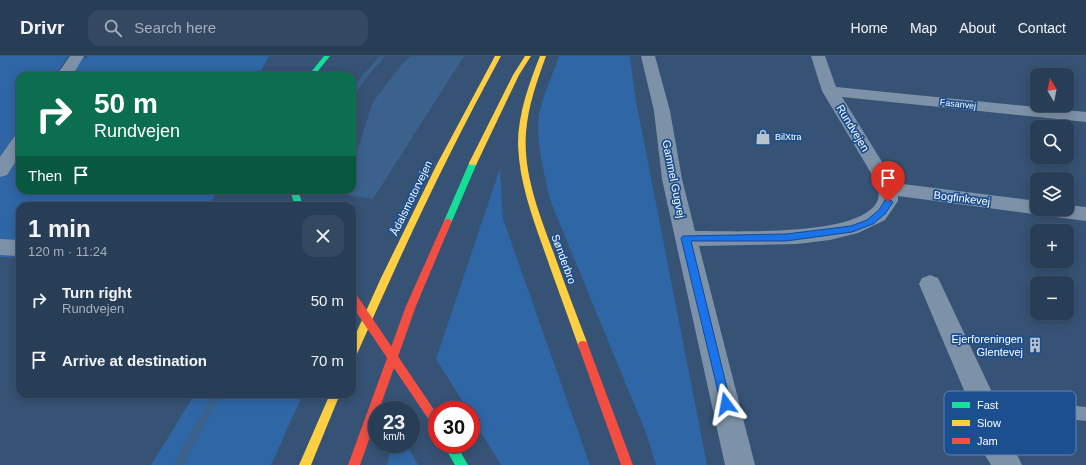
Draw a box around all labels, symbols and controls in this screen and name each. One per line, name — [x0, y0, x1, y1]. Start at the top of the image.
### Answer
search box — [88, 10, 368, 46]
text: Drivr — [20, 17, 64, 38]
icon: search — [102, 17, 124, 39]
text: Search here — [134, 19, 216, 36]
text: Home — [851, 20, 888, 36]
text: Map — [910, 20, 937, 36]
text: About — [959, 20, 996, 36]
text: Contact — [1018, 20, 1066, 36]
north arrow — [1030, 68, 1074, 112]
map controls — [1030, 68, 1074, 320]
icon: right — [28, 88, 80, 140]
text: 50 m — [94, 88, 158, 119]
street label: Fasanvej — [939, 97, 977, 111]
street label: Rundvejen — [834, 102, 872, 154]
button: search — [1030, 120, 1074, 164]
text: Rundvejen — [94, 121, 180, 141]
shop icon: BilXtra — [754, 128, 772, 146]
place label: BilXtra — [775, 132, 802, 142]
street label: Gammel Gugvej — [661, 139, 687, 219]
street label: Ådalsmotorvejen — [388, 159, 434, 237]
pin — [871, 161, 905, 202]
icon: arrive — [70, 164, 92, 186]
text: Then — [28, 167, 62, 184]
icon: arrive — [877, 167, 899, 189]
button: layers — [1030, 172, 1074, 216]
street label: Bogfinkevej — [933, 189, 991, 207]
text: 1 min — [28, 215, 91, 242]
button: close — [302, 215, 344, 257]
button: + — [1030, 224, 1074, 268]
street label: Sønderbro — [549, 233, 579, 285]
text: 120 m · 11:24 — [28, 244, 107, 259]
button: − — [1030, 276, 1074, 320]
text: Turn right — [62, 284, 132, 301]
icon: right — [28, 289, 50, 311]
text: 50 m — [311, 292, 344, 309]
text: Rundvejen — [62, 301, 124, 316]
place label: Ejerforeningen Glentevej — [951, 333, 1023, 358]
building icon: Ejerforeningen Glentevej — [1026, 336, 1044, 354]
icon: arrive — [28, 349, 50, 371]
text: Arrive at destination — [62, 352, 207, 369]
text: 70 m — [311, 352, 344, 369]
position arrow — [705, 383, 747, 425]
legend — [944, 391, 1076, 455]
text: Fast — [977, 399, 998, 411]
speed limit sign: 30 — [428, 401, 480, 453]
text: 23 — [383, 411, 405, 433]
text: Slow — [977, 417, 1001, 429]
text: km/h — [383, 431, 405, 442]
text: Jam — [977, 435, 998, 447]

